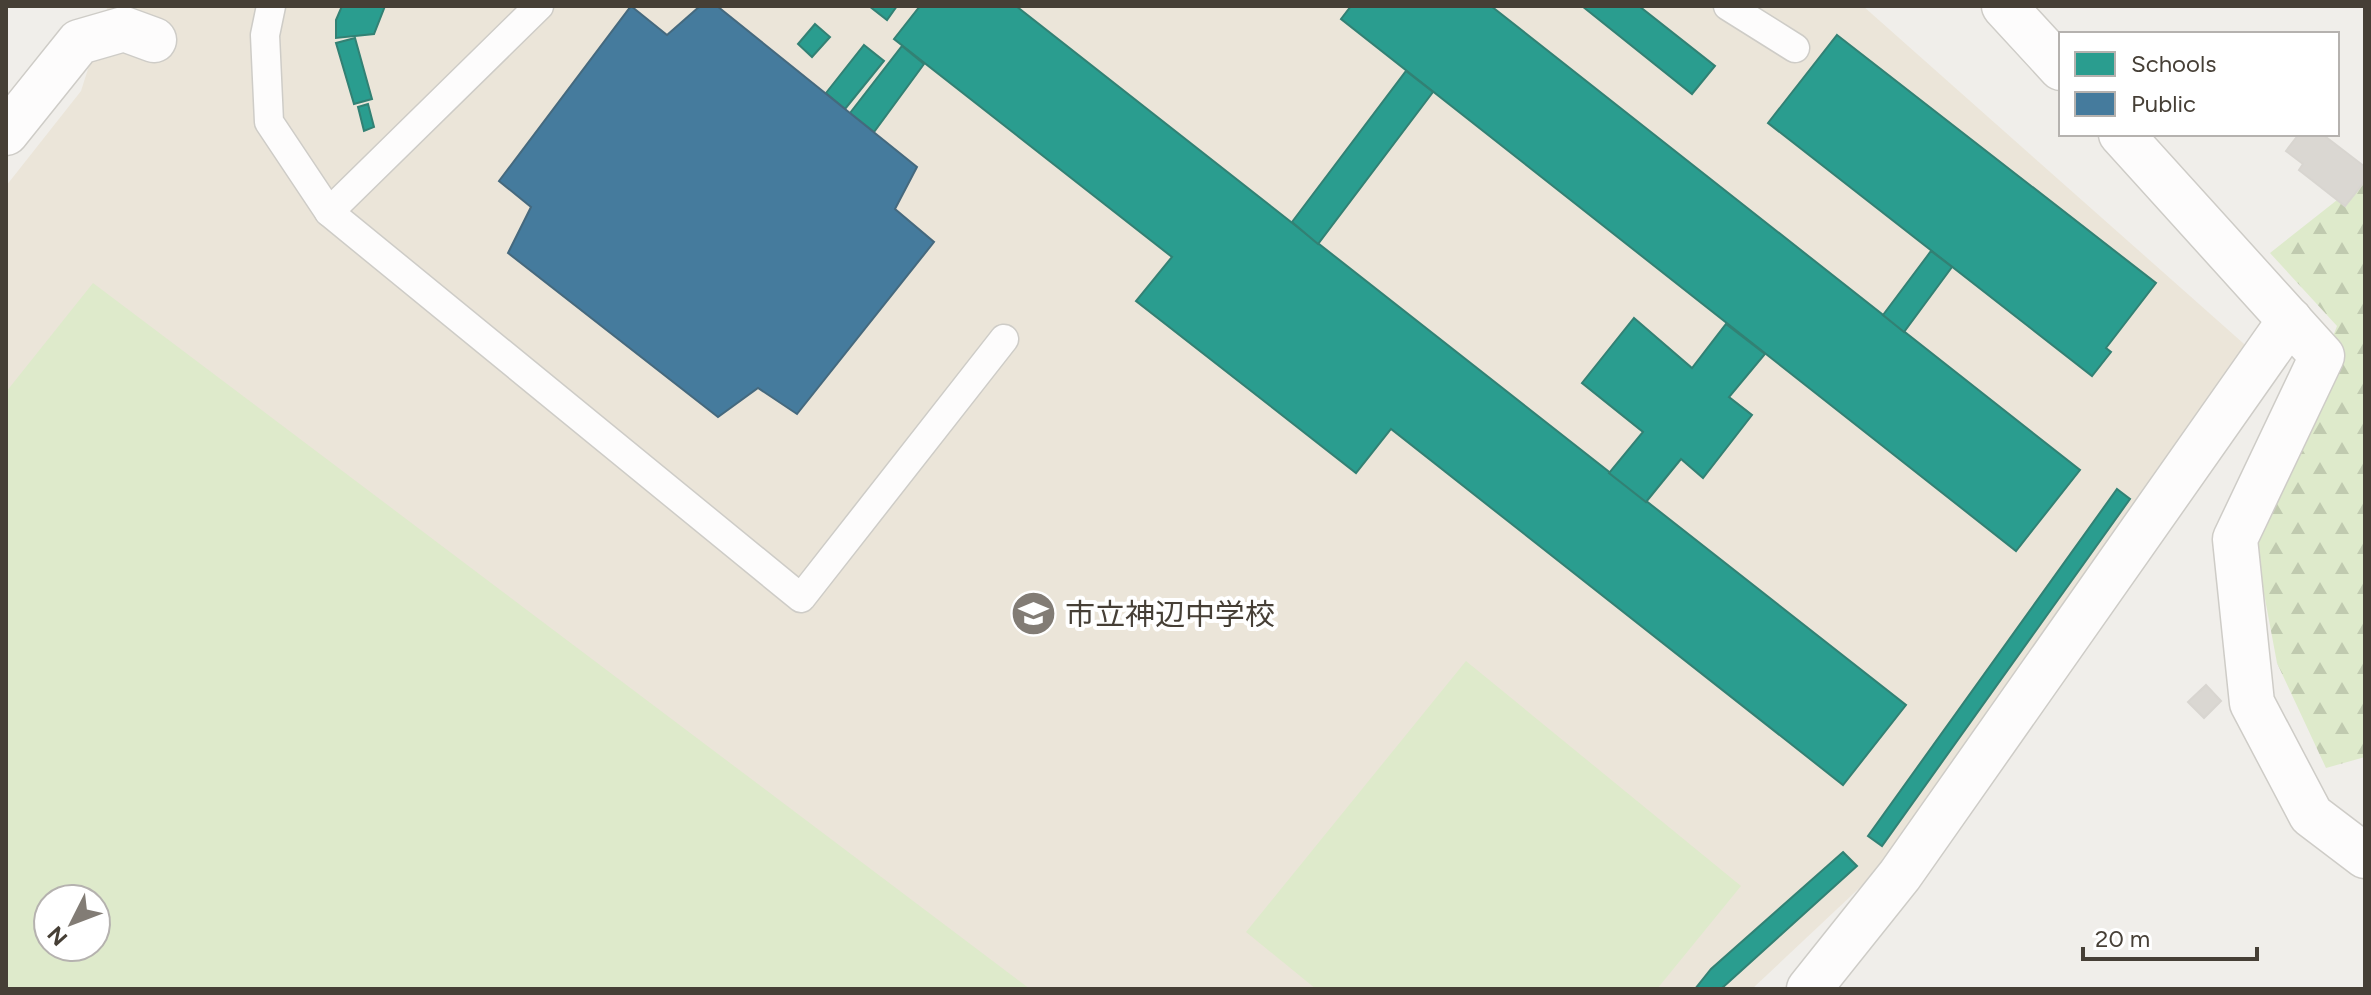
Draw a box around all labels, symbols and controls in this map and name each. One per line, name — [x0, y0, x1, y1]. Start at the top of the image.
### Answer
legend — [2059, 32, 2339, 136]
text: Schools — [2131, 49, 2216, 78]
text: Public — [2131, 89, 2196, 118]
school or university icon: 市立神辺中学校 — [1010, 590, 1058, 638]
place label: 市立神辺中学校 — [1065, 596, 1275, 633]
north arrow — [32, 883, 112, 963]
scale bar — [2083, 911, 2257, 961]
text: N — [42, 921, 73, 951]
text: 20 m — [2095, 924, 2150, 953]

